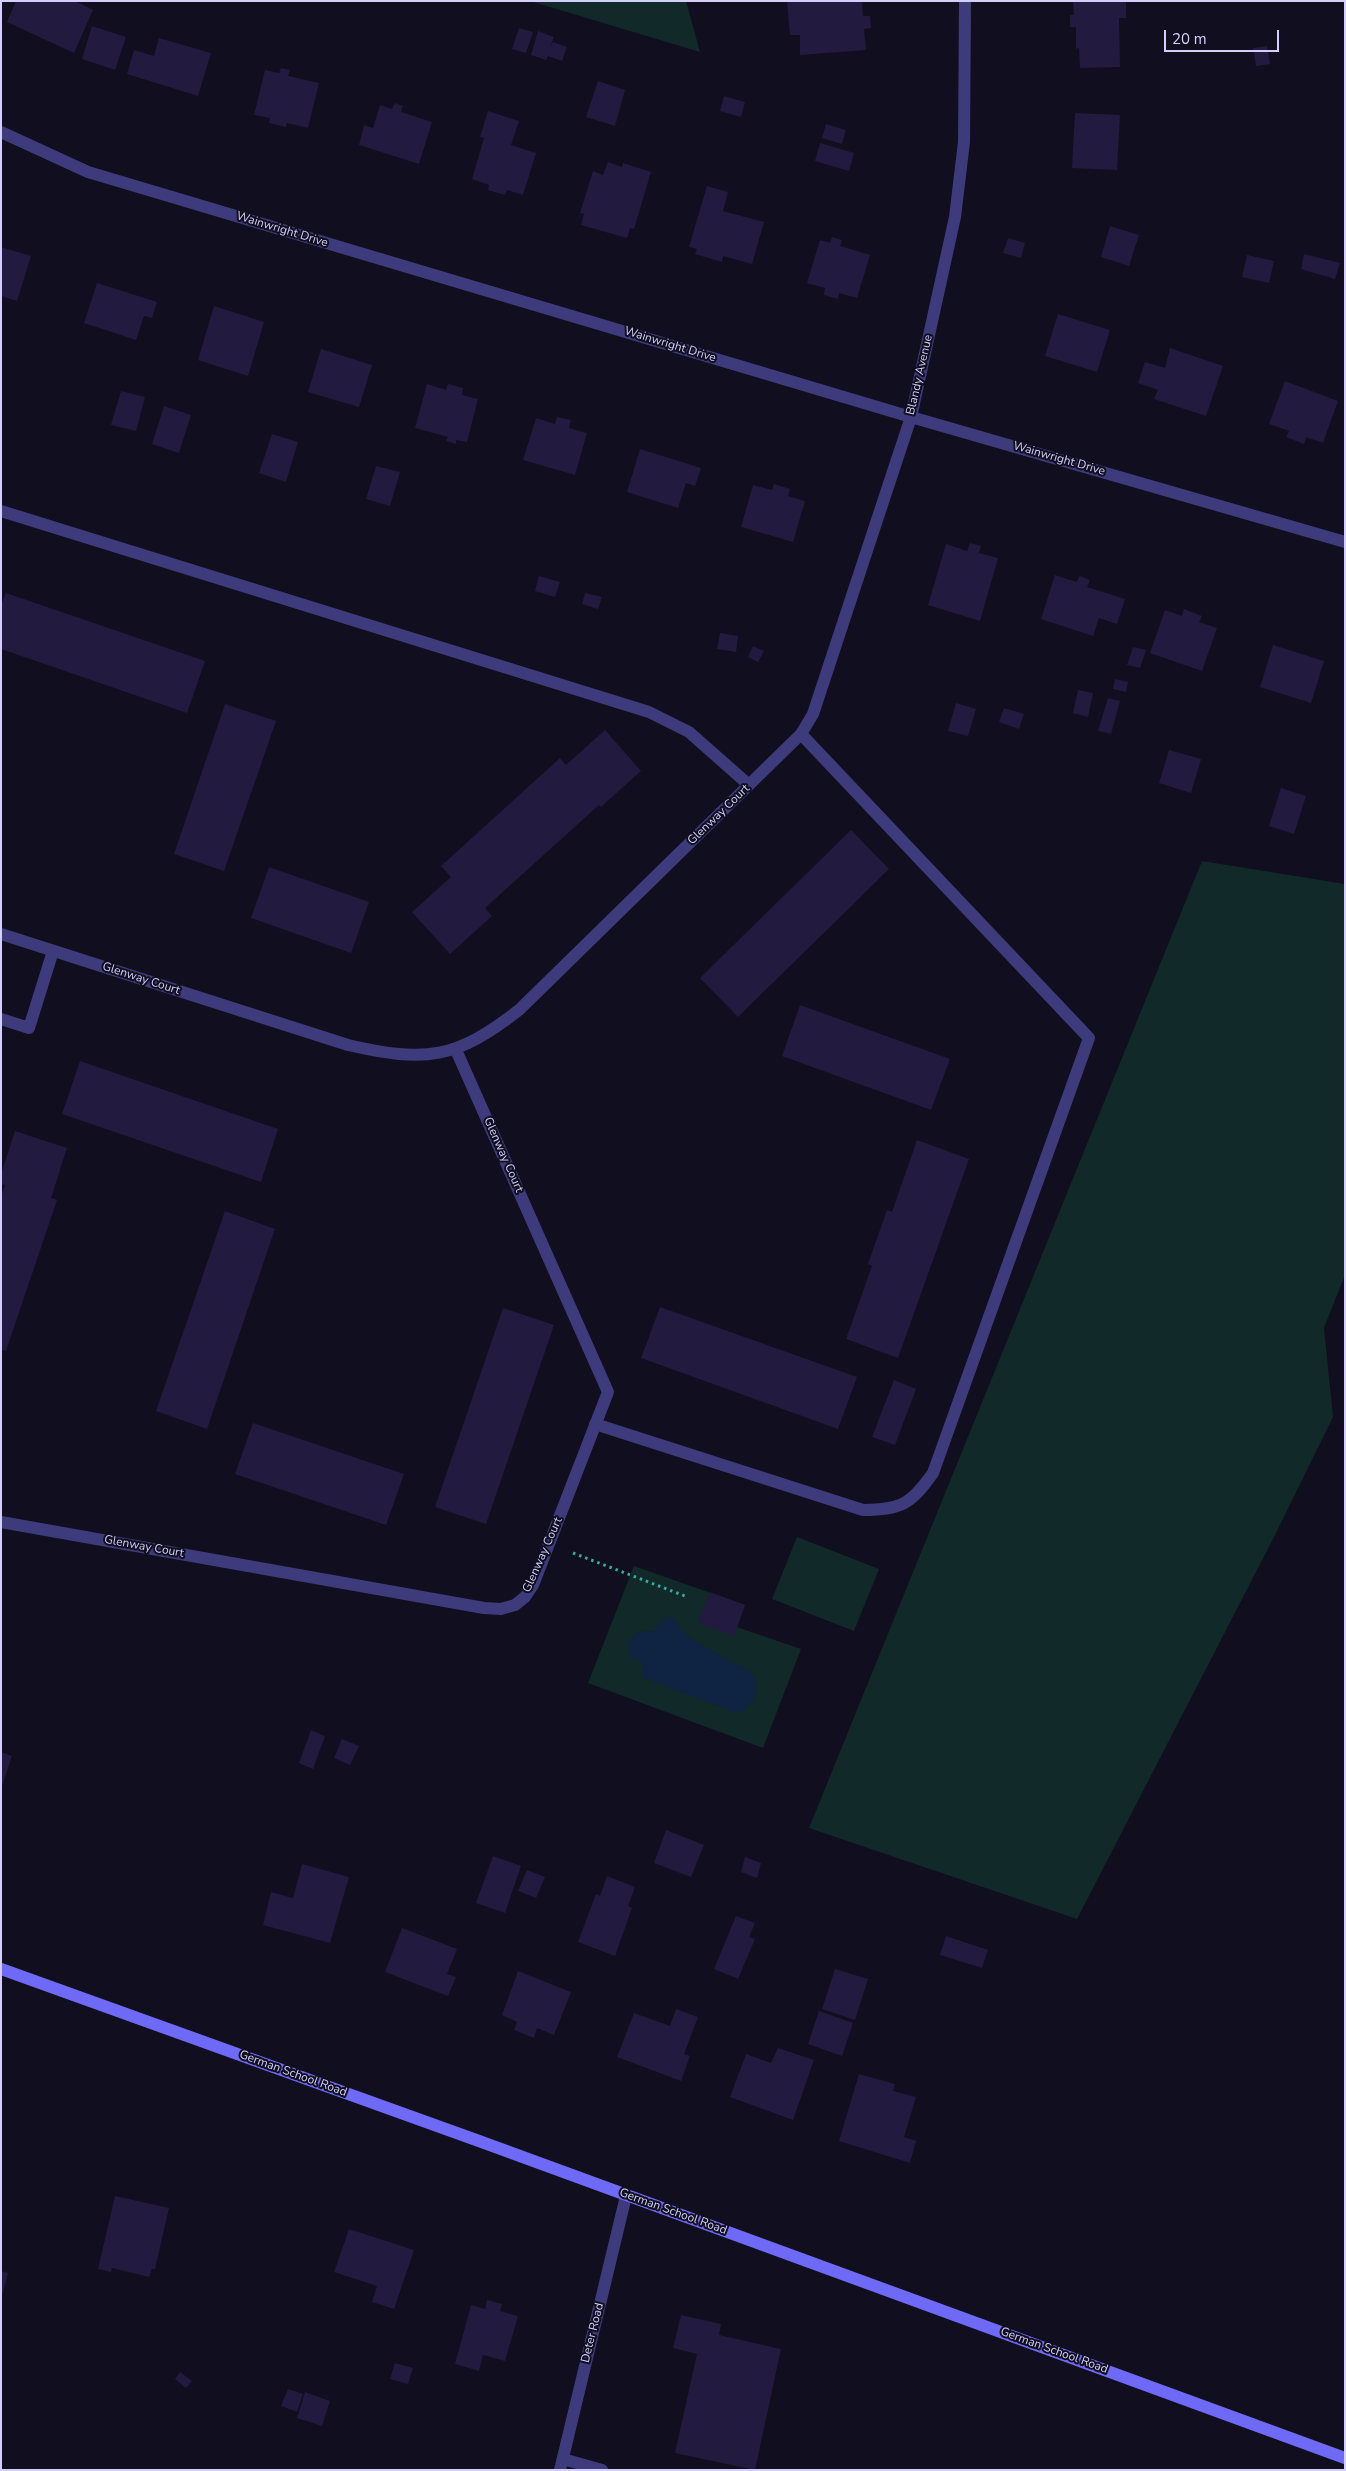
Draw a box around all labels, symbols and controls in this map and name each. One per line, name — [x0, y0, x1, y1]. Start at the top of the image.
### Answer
scale bar — [1166, 20, 1281, 52]
text: 20 m — [1172, 29, 1207, 49]
street label: Wainwright Drive — [234, 209, 330, 251]
street label: Wainwright Drive — [622, 324, 718, 366]
street label: Blandy Avenue — [904, 333, 936, 417]
street label: Wainwright Drive — [1011, 439, 1107, 479]
street label: Glenway Court — [685, 782, 753, 848]
street label: Glenway Court — [100, 960, 182, 998]
street label: Glenway Court — [480, 1115, 526, 1195]
street label: Glenway Court — [520, 1515, 566, 1595]
street label: Glenway Court — [103, 1533, 185, 1561]
street label: German School Road — [237, 2048, 349, 2100]
street label: German School Road — [617, 2186, 729, 2238]
street label: Deter Road — [579, 2302, 607, 2364]
street label: German School Road — [998, 2325, 1110, 2377]

